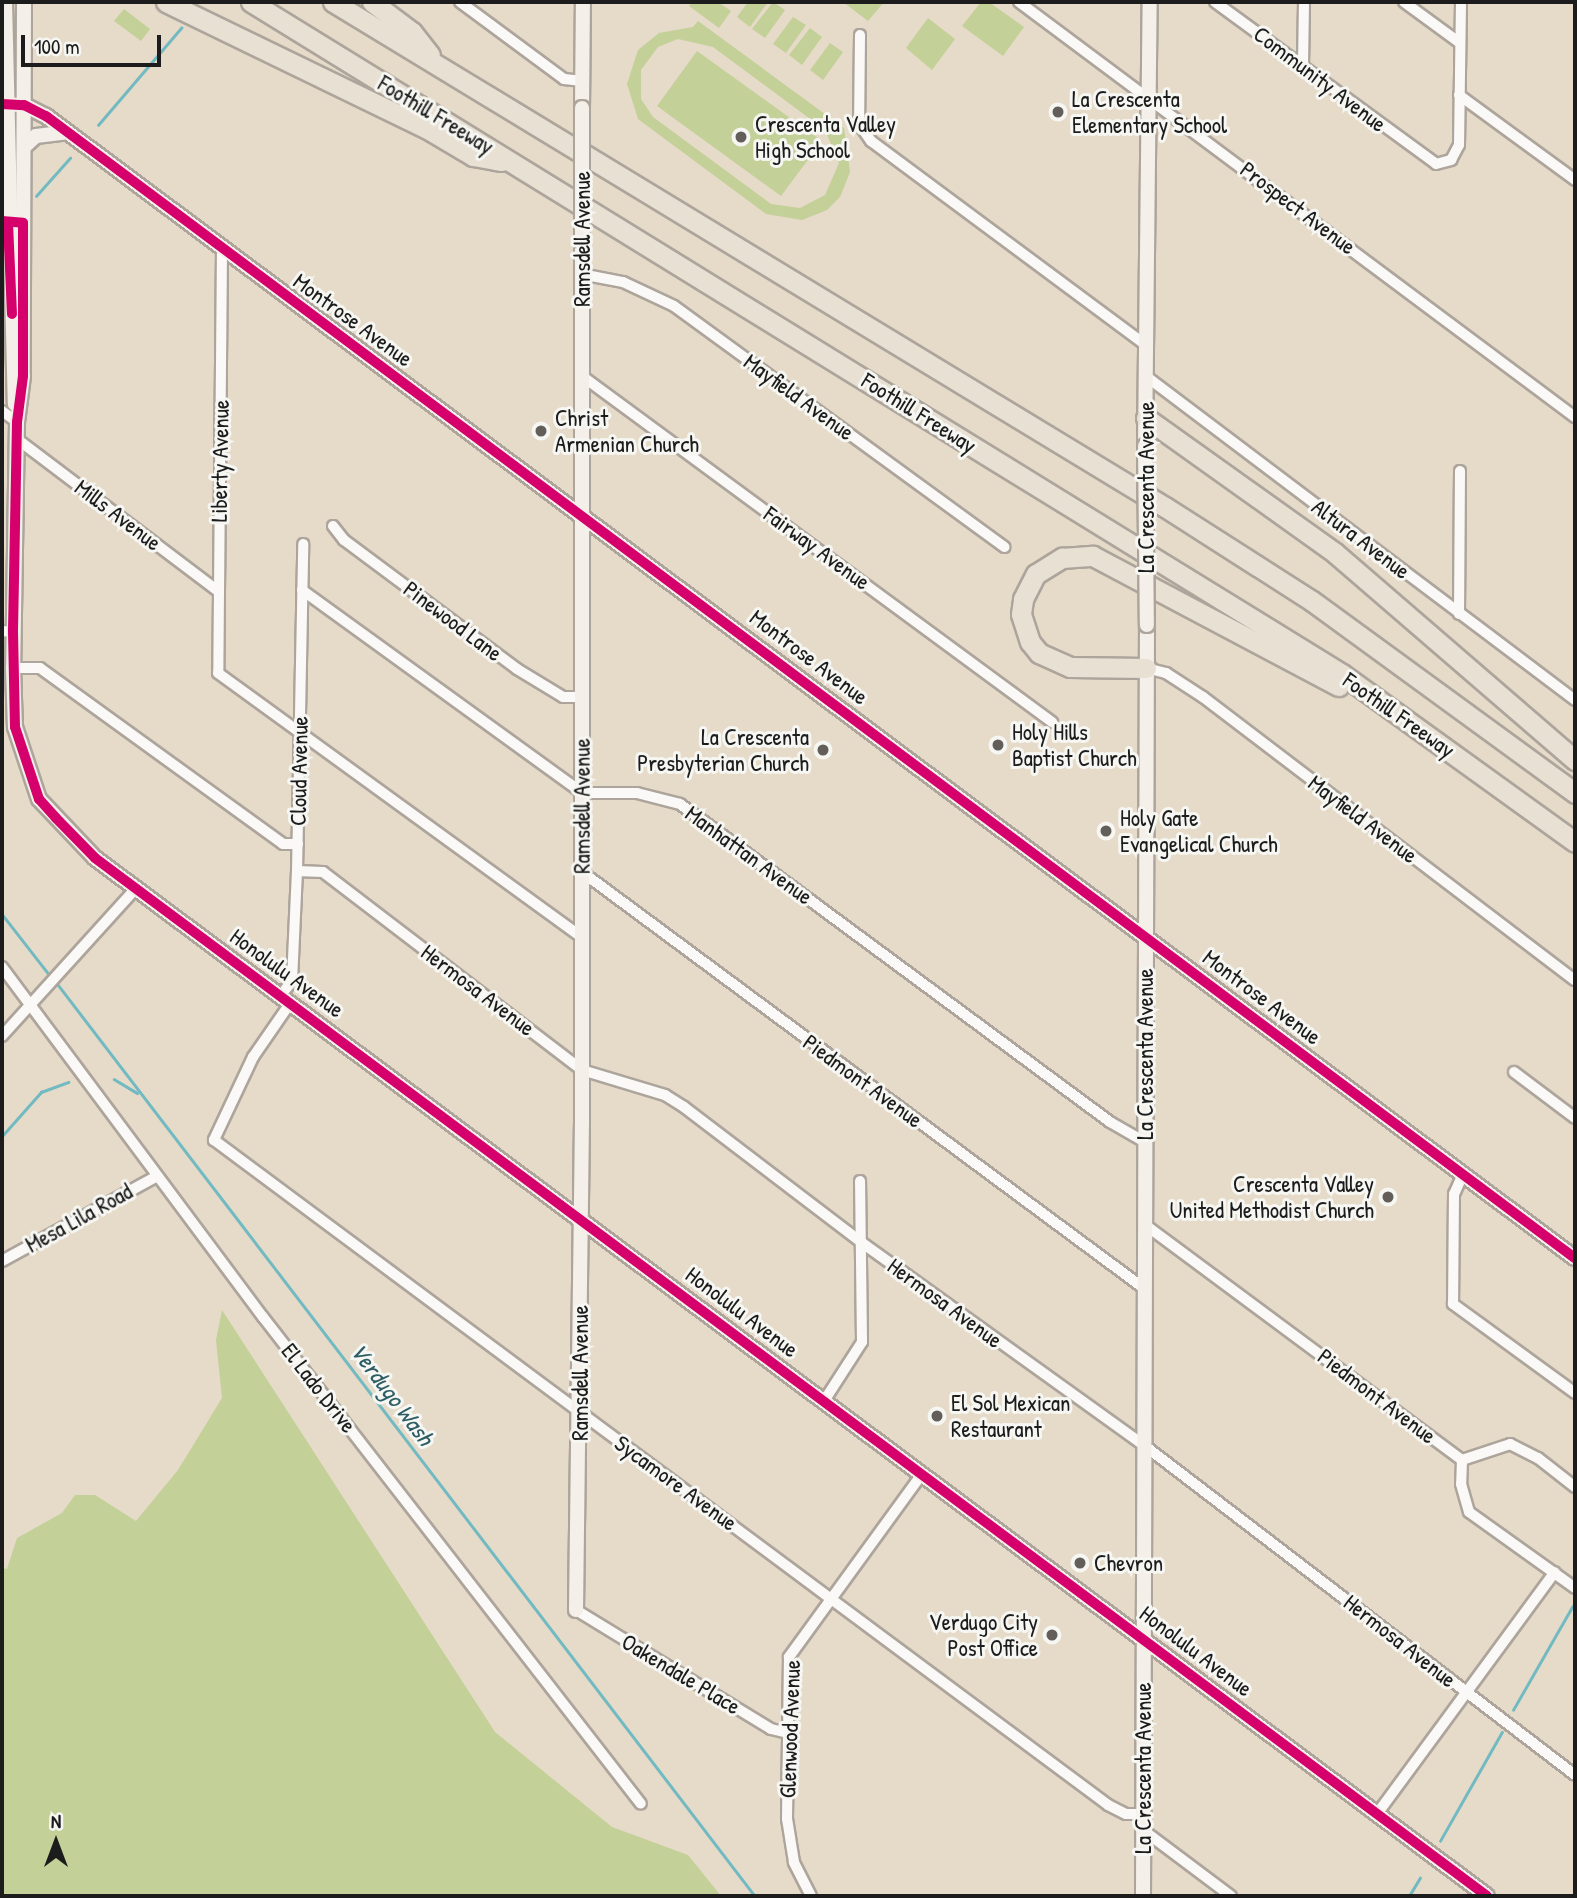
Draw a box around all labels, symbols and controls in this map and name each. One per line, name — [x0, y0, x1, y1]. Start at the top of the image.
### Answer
street label: Community Avenue — [1248, 20, 1392, 138]
scale bar — [24, 21, 164, 65]
text: 100 m — [34, 32, 80, 61]
street label: Foothill Freeway — [373, 70, 499, 160]
place label: La Crescenta Elementary School — [1072, 85, 1227, 139]
marker: La Crescenta Elementary School — [1050, 104, 1066, 120]
place label: Crescenta Valley High School — [755, 110, 896, 164]
marker: Crescenta Valley High School — [733, 129, 749, 145]
street label: Prospect Avenue — [1235, 156, 1361, 260]
street label: Ramsdell Avenue — [568, 171, 596, 307]
street label: Montrose Avenue — [288, 267, 418, 373]
street label: Mayfield Avenue — [739, 348, 859, 446]
street label: Foothill Freeway — [856, 367, 982, 459]
street label: Liberty Avenue — [205, 400, 235, 522]
street label: La Crescenta Avenue — [1132, 401, 1160, 573]
place label: Christ Armenian Church — [555, 404, 699, 458]
marker: Christ Armenian Church — [533, 423, 549, 439]
street label: Mills Avenue — [69, 474, 167, 556]
street label: Altura Avenue — [1306, 493, 1416, 585]
street label: Fairway Avenue — [758, 500, 876, 596]
street label: Pinewood Lane — [398, 575, 508, 667]
street label: Montrose Avenue — [744, 604, 874, 710]
street label: Foothill Freeway — [1338, 666, 1460, 764]
street label: Cloud Avenue — [284, 716, 314, 826]
place label: Holy Hills Baptist Church — [1012, 718, 1137, 772]
place label: La Crescenta Presbyterian Church — [637, 723, 809, 777]
marker: Holy Hills Baptist Church — [990, 737, 1006, 753]
street label: Ramsdell Avenue — [568, 738, 596, 874]
marker: La Crescenta Presbyterian Church — [815, 742, 831, 758]
street label: Mayfield Avenue — [1303, 769, 1423, 869]
street label: Manhattan Avenue — [680, 800, 818, 910]
place label: Holy Gate Evangelical Church — [1120, 804, 1278, 858]
marker: Holy Gate Evangelical Church — [1098, 823, 1114, 839]
street label: Honolulu Avenue — [225, 922, 349, 1024]
street label: Hermosa Avenue — [416, 938, 540, 1042]
street label: Montrose Avenue — [1197, 944, 1327, 1050]
street label: La Crescenta Avenue — [1131, 968, 1159, 1140]
street label: Piedmont Avenue — [798, 1028, 928, 1134]
place label: Crescenta Valley United Methodist Church — [1170, 1170, 1374, 1224]
street label: Mesa Lila Road — [21, 1177, 137, 1259]
marker: Crescenta Valley United Methodist Church — [1380, 1189, 1396, 1205]
street label: Hermosa Avenue — [882, 1252, 1008, 1354]
street label: Honolulu Avenue — [680, 1261, 804, 1363]
street label: Ramsdell Avenue — [566, 1305, 594, 1441]
water label: Verdugo Wash — [344, 1337, 440, 1451]
street label: El Lado Drive — [276, 1338, 362, 1438]
street label: Piedmont Avenue — [1312, 1342, 1442, 1450]
place label: El Sol Mexican Restaurant — [951, 1389, 1070, 1443]
marker: El Sol Mexican Restaurant — [929, 1408, 945, 1424]
street label: Sycamore Avenue — [609, 1429, 743, 1537]
place label: Chevron — [1094, 1549, 1163, 1577]
marker: Chevron — [1072, 1555, 1088, 1571]
street label: Hermosa Avenue — [1338, 1589, 1462, 1693]
street label: Honolulu Avenue — [1134, 1600, 1258, 1702]
place label: Verdugo City Post Office — [929, 1608, 1038, 1662]
marker: Verdugo City Post Office — [1044, 1627, 1060, 1643]
street label: Oakendale Place — [617, 1628, 745, 1720]
street label: Glenwood Avenue — [774, 1659, 806, 1799]
street label: La Crescenta Avenue — [1129, 1682, 1157, 1854]
north arrow — [21, 1807, 91, 1877]
text: N — [51, 1808, 61, 1834]

